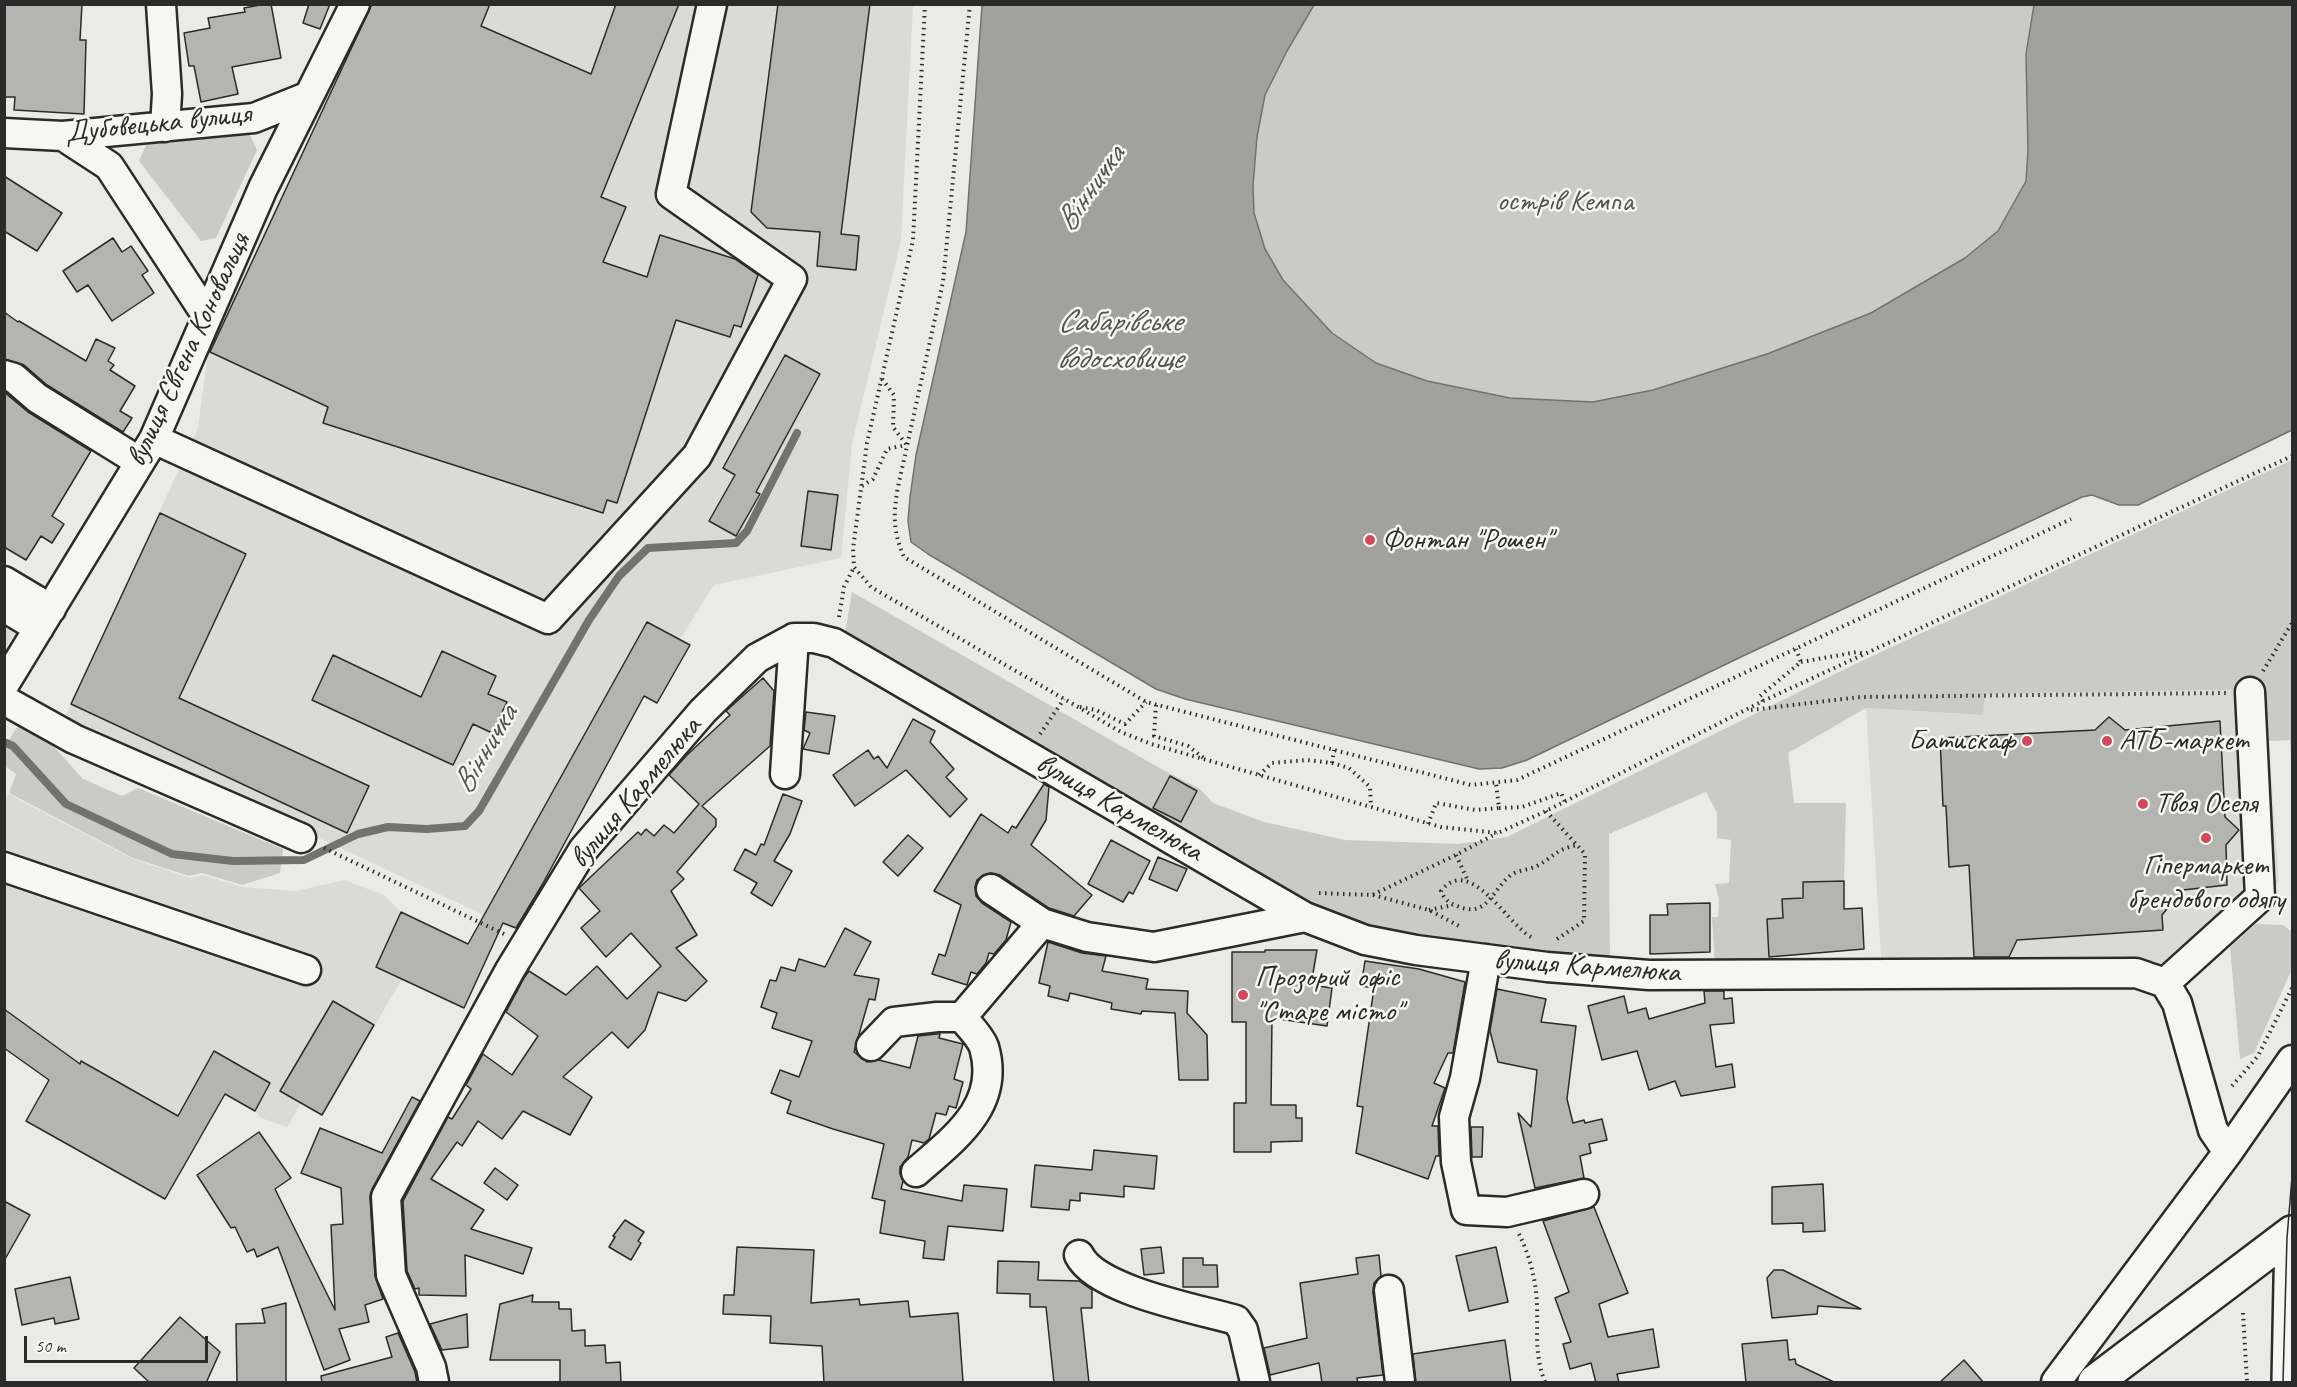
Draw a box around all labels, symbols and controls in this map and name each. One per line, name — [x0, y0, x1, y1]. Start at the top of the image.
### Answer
street label: Дубовецька вулиця — [63, 96, 253, 152]
water label: Вінничка — [1048, 139, 1134, 239]
park label: острів Кемпа — [1497, 184, 1633, 220]
street label: вулиця Євгена Коновальця — [119, 227, 259, 473]
water label: Сабарівське водосховище — [1056, 304, 1182, 379]
place label: Фонтан "Рошен" — [1382, 522, 1552, 558]
marker: Фонтан "Рошен" — [1363, 533, 1377, 547]
water label: Вінничка — [445, 699, 527, 801]
street label: вулиця Кармелюка — [562, 710, 710, 876]
place label: Батискаф — [1908, 723, 2015, 759]
place label: АТБ-маркет — [2119, 723, 2248, 759]
marker: Батискаф — [2020, 734, 2034, 748]
marker: АТБ-маркет — [2100, 734, 2114, 748]
street label: вулиця Кармелюка — [1029, 746, 1209, 870]
place label: Твоя Оселя — [2155, 786, 2257, 822]
marker: Твоя Оселя — [2136, 797, 2150, 811]
marker: Гіпермаркет брендового одягу — [2199, 831, 2213, 845]
place label: Гіпермаркет брендового одягу — [2127, 848, 2285, 918]
street label: вулиця Кармелюка — [1493, 943, 1681, 991]
place label: Прозорий офіс "Старе місто" — [1255, 960, 1402, 1030]
marker: Прозорий офіс "Старе місто" — [1236, 988, 1250, 1002]
scale bar — [27, 1324, 212, 1362]
text: 50 m — [35, 1335, 66, 1357]

